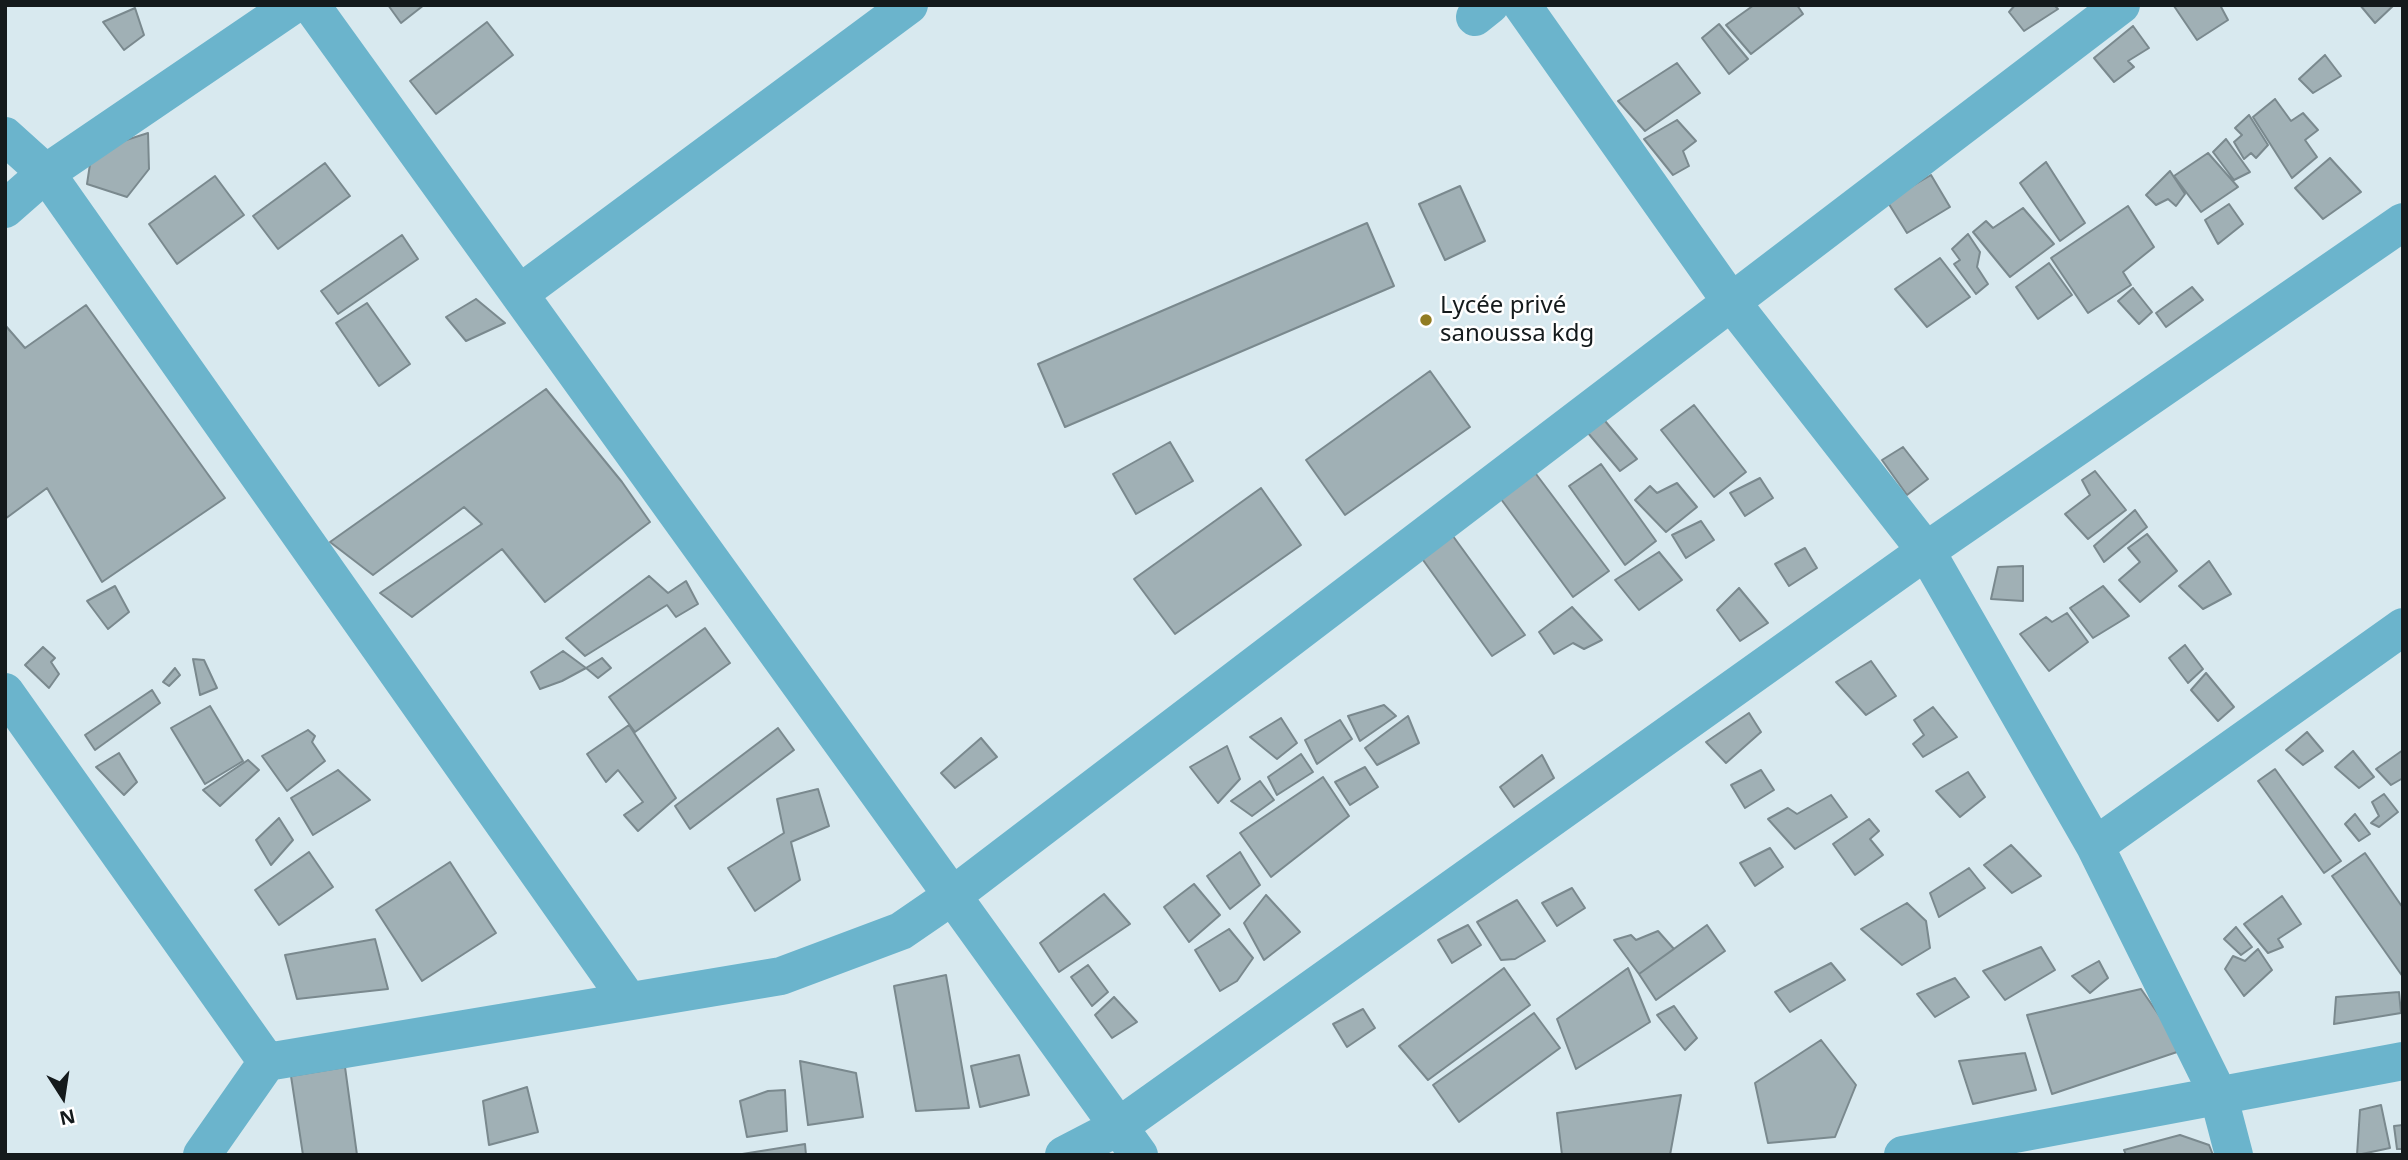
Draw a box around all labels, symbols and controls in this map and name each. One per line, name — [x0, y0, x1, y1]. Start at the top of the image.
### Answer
place label: Lycée privé sanoussa kdg — [1440, 292, 1594, 348]
marker: Lycée privé sanoussa kdg — [1418, 312, 1434, 328]
north arrow — [28, 1062, 98, 1132]
text: N — [57, 1103, 78, 1132]

